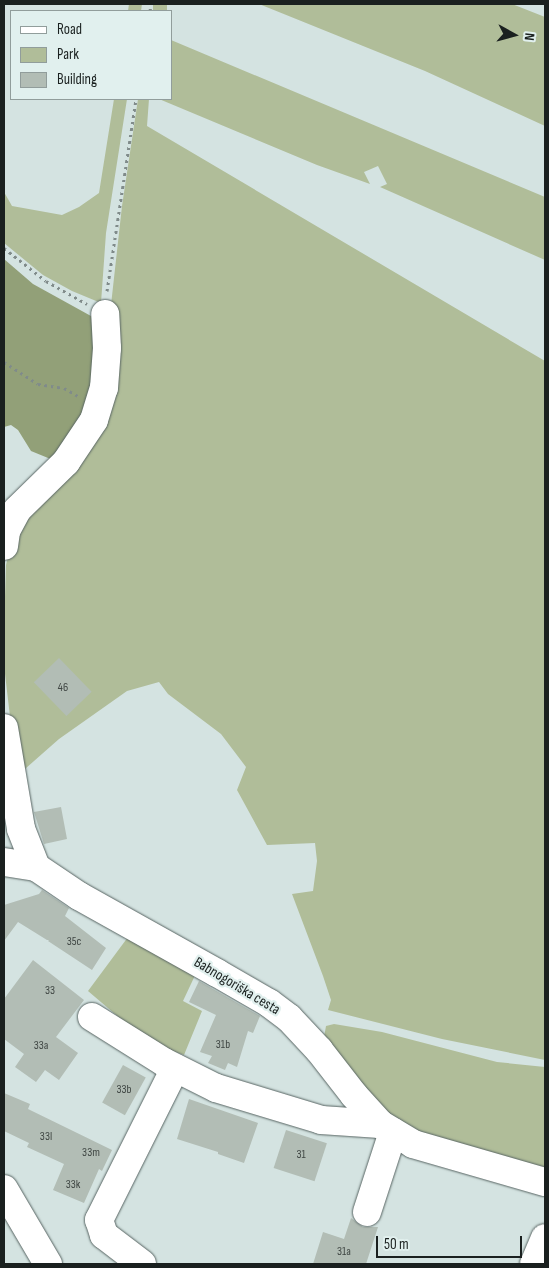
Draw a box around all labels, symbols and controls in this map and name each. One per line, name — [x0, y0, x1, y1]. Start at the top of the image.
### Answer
legend — [10, 10, 172, 100]
north arrow — [489, 10, 539, 60]
text: Road — [57, 20, 82, 39]
text: N — [520, 32, 538, 42]
text: Park — [57, 45, 79, 64]
text: Building — [57, 70, 97, 89]
house number: 46 — [58, 681, 68, 695]
house number: 35c — [67, 935, 81, 949]
street label: Babnogoriška cesta — [191, 953, 283, 1019]
house number: 33 — [45, 984, 55, 998]
house number: 31b — [216, 1038, 230, 1052]
house number: 33a — [34, 1039, 48, 1053]
house number: 33b — [116, 1083, 132, 1097]
house number: 33l — [40, 1130, 52, 1144]
house number: 33m — [82, 1146, 100, 1160]
house number: 31 — [296, 1148, 306, 1162]
house number: 33k — [66, 1178, 80, 1192]
scale bar — [379, 1226, 525, 1258]
text: 50 m — [384, 1235, 409, 1254]
house number: 31a — [337, 1245, 351, 1259]

